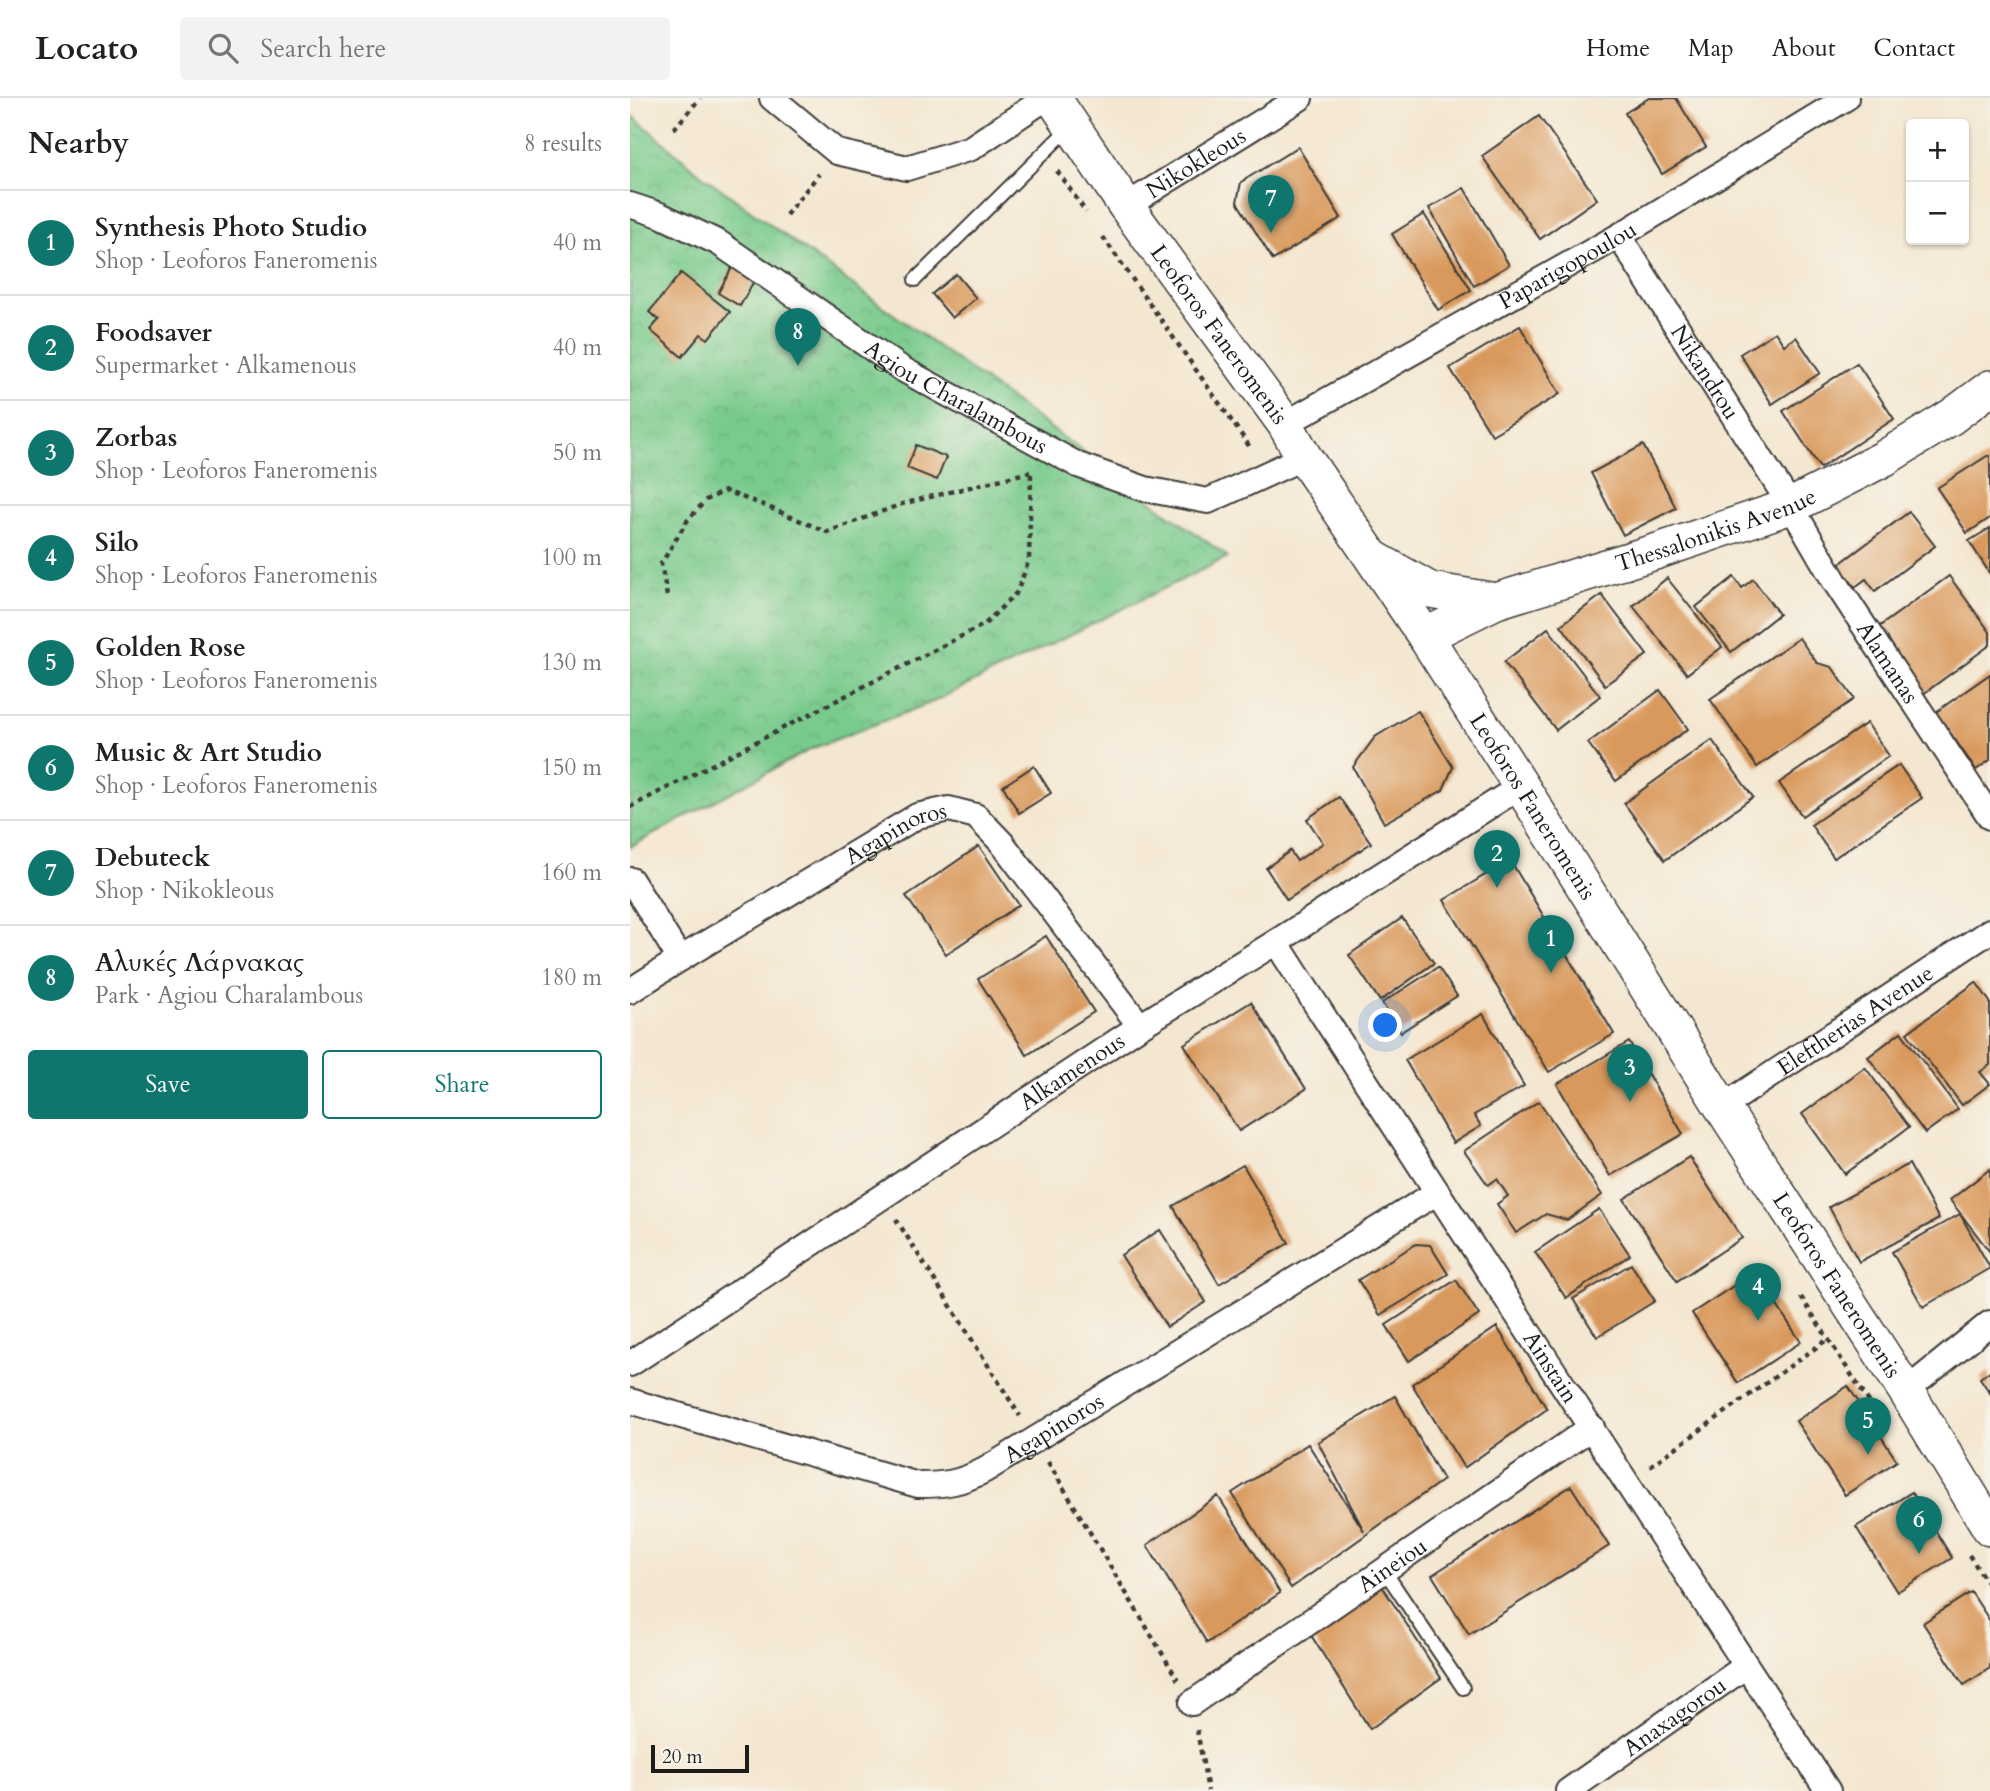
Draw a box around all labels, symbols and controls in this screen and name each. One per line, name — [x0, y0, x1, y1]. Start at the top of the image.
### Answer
search box — [180, 17, 670, 80]
text: Locato — [35, 26, 138, 71]
icon: search — [204, 29, 242, 67]
text: Search here — [260, 31, 386, 66]
text: Home — [1586, 32, 1650, 65]
text: Map — [1688, 32, 1734, 65]
text: About — [1772, 32, 1836, 65]
text: Contact — [1874, 32, 1955, 65]
map controls — [1906, 119, 1969, 245]
button: + — [1906, 119, 1969, 182]
street label: Nikokleous — [1140, 120, 1252, 206]
text: Nearby — [28, 123, 129, 164]
text: 8 results — [524, 128, 602, 159]
pin: 7 — [1248, 175, 1294, 233]
button: − — [1906, 182, 1969, 245]
text: Synthesis Photo Studio — [95, 210, 367, 245]
street label: Paparigopoulou — [1493, 214, 1643, 317]
text: 1 — [45, 227, 57, 258]
text: 40 m — [553, 227, 602, 258]
street label: Leoforos Faneromenis — [1143, 238, 1295, 431]
text: Shop · Leoforos Faneromenis — [95, 245, 377, 276]
pin: 8 — [775, 308, 821, 366]
text: Foodsaver — [95, 315, 212, 350]
street label: Nikandrou — [1663, 319, 1747, 426]
text: 2 — [45, 332, 57, 363]
text: 40 m — [553, 332, 602, 363]
street label: Agiou Charalambous — [858, 333, 1053, 461]
text: Supermarket · Alkamenous — [95, 350, 356, 381]
text: Zorbas — [95, 420, 177, 455]
text: 3 — [45, 437, 57, 468]
text: 50 m — [553, 437, 602, 468]
text: Shop · Leoforos Faneromenis — [95, 455, 377, 486]
street label: Thessalonikis Avenue — [1612, 481, 1822, 579]
text: Silo — [95, 525, 139, 560]
text: 4 — [45, 542, 57, 573]
text: 100 m — [541, 542, 602, 573]
text: Shop · Leoforos Faneromenis — [95, 560, 377, 591]
street label: Alamanas — [1849, 615, 1926, 710]
text: Golden Rose — [95, 630, 246, 665]
text: 5 — [45, 647, 57, 678]
text: 130 m — [541, 647, 602, 678]
text: Shop · Leoforos Faneromenis — [95, 665, 377, 696]
street label: Leoforos Faneromenis — [1462, 707, 1603, 906]
text: Music & Art Studio — [95, 735, 322, 770]
text: 6 — [45, 752, 57, 783]
text: 150 m — [541, 752, 602, 783]
text: Shop · Leoforos Faneromenis — [95, 770, 377, 801]
street label: Agapinoros — [839, 795, 950, 872]
pin: 2 — [1474, 830, 1520, 888]
text: Debuteck — [95, 840, 210, 875]
text: 7 — [45, 857, 57, 888]
text: 160 m — [541, 857, 602, 888]
text: Shop · Nikokleous — [95, 875, 274, 906]
pin: 1 — [1528, 915, 1574, 973]
text: Αλυκές Λάρνακας — [95, 945, 304, 980]
street label: Eleftherias Avenue — [1771, 957, 1939, 1083]
text: 8 — [45, 962, 57, 993]
text: 180 m — [541, 962, 602, 993]
text: Park · Agiou Charalambous — [95, 980, 363, 1011]
your location — [1368, 1008, 1402, 1042]
street label: Alkamenous — [1013, 1025, 1131, 1118]
pin: 3 — [1607, 1044, 1653, 1102]
button: Save — [28, 1050, 308, 1119]
button: Share — [322, 1050, 602, 1119]
street label: Leoforos Faneromenis — [1765, 1186, 1908, 1384]
pin: 4 — [1735, 1263, 1781, 1321]
street label: Ainstain — [1516, 1325, 1585, 1409]
street label: Agapinoros — [998, 1386, 1110, 1471]
pin: 5 — [1845, 1397, 1891, 1455]
pin: 6 — [1896, 1496, 1942, 1554]
street label: Aineiou — [1351, 1531, 1433, 1600]
street label: Anaxagorou — [1617, 1670, 1733, 1764]
scale bar — [651, 1742, 749, 1774]
text: 20 m — [662, 1744, 703, 1770]

